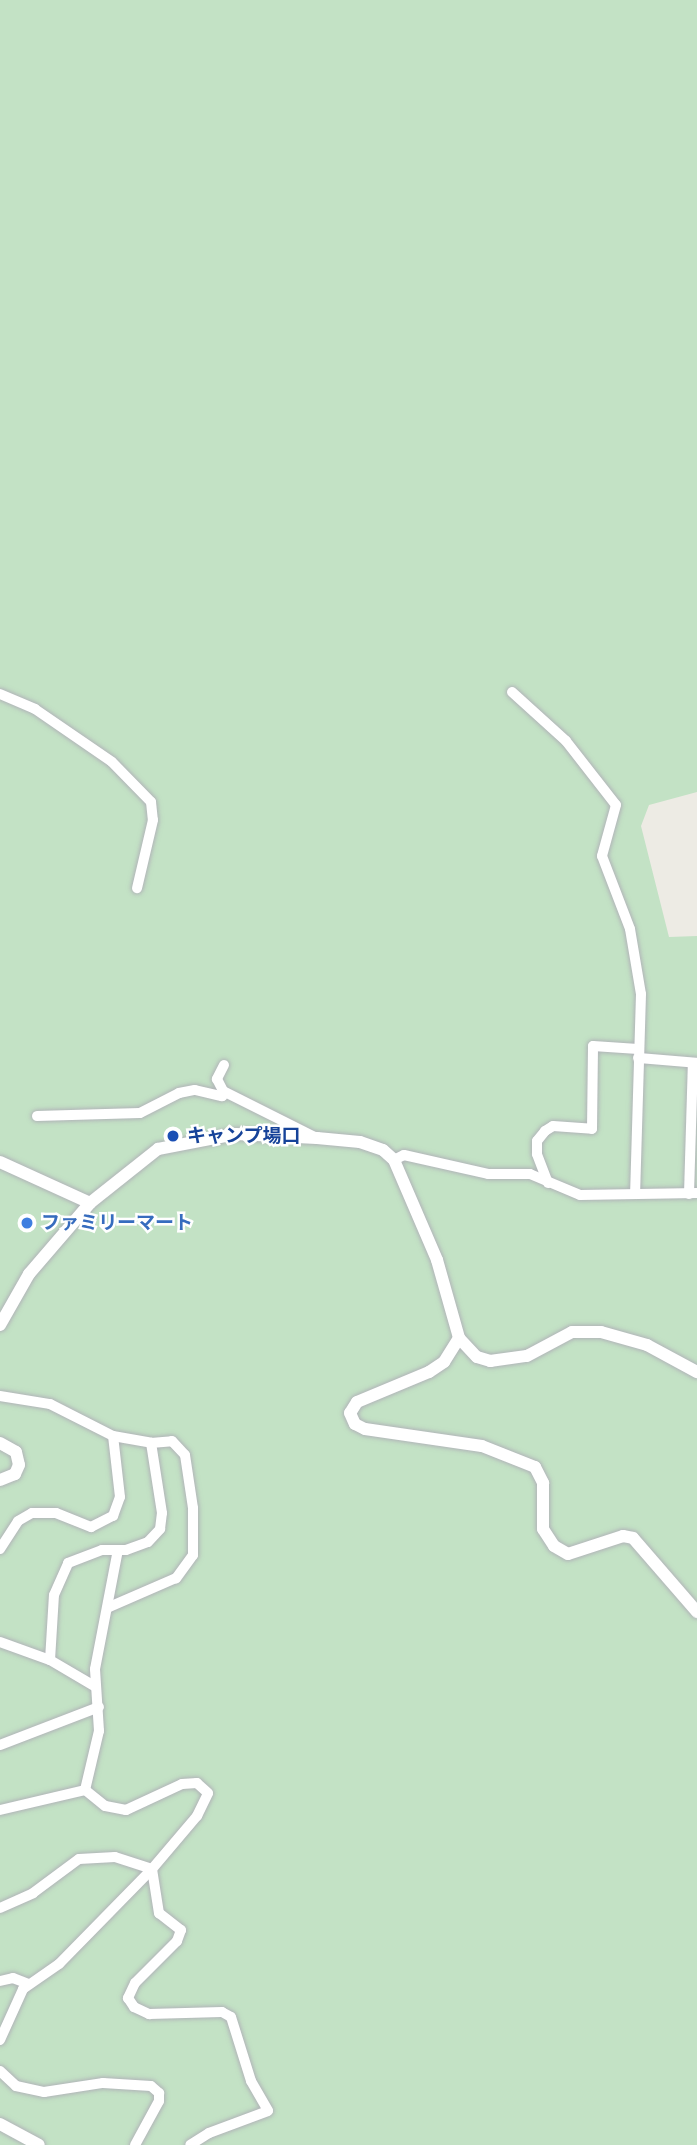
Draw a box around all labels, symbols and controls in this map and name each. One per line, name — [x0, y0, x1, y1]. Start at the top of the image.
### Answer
place label: キャンプ場口 — [187, 1125, 301, 1147]
marker: キャンプ場口 — [165, 1128, 181, 1144]
place label: ファミリーマート — [41, 1212, 193, 1234]
marker: ファミリーマート — [19, 1215, 35, 1231]

